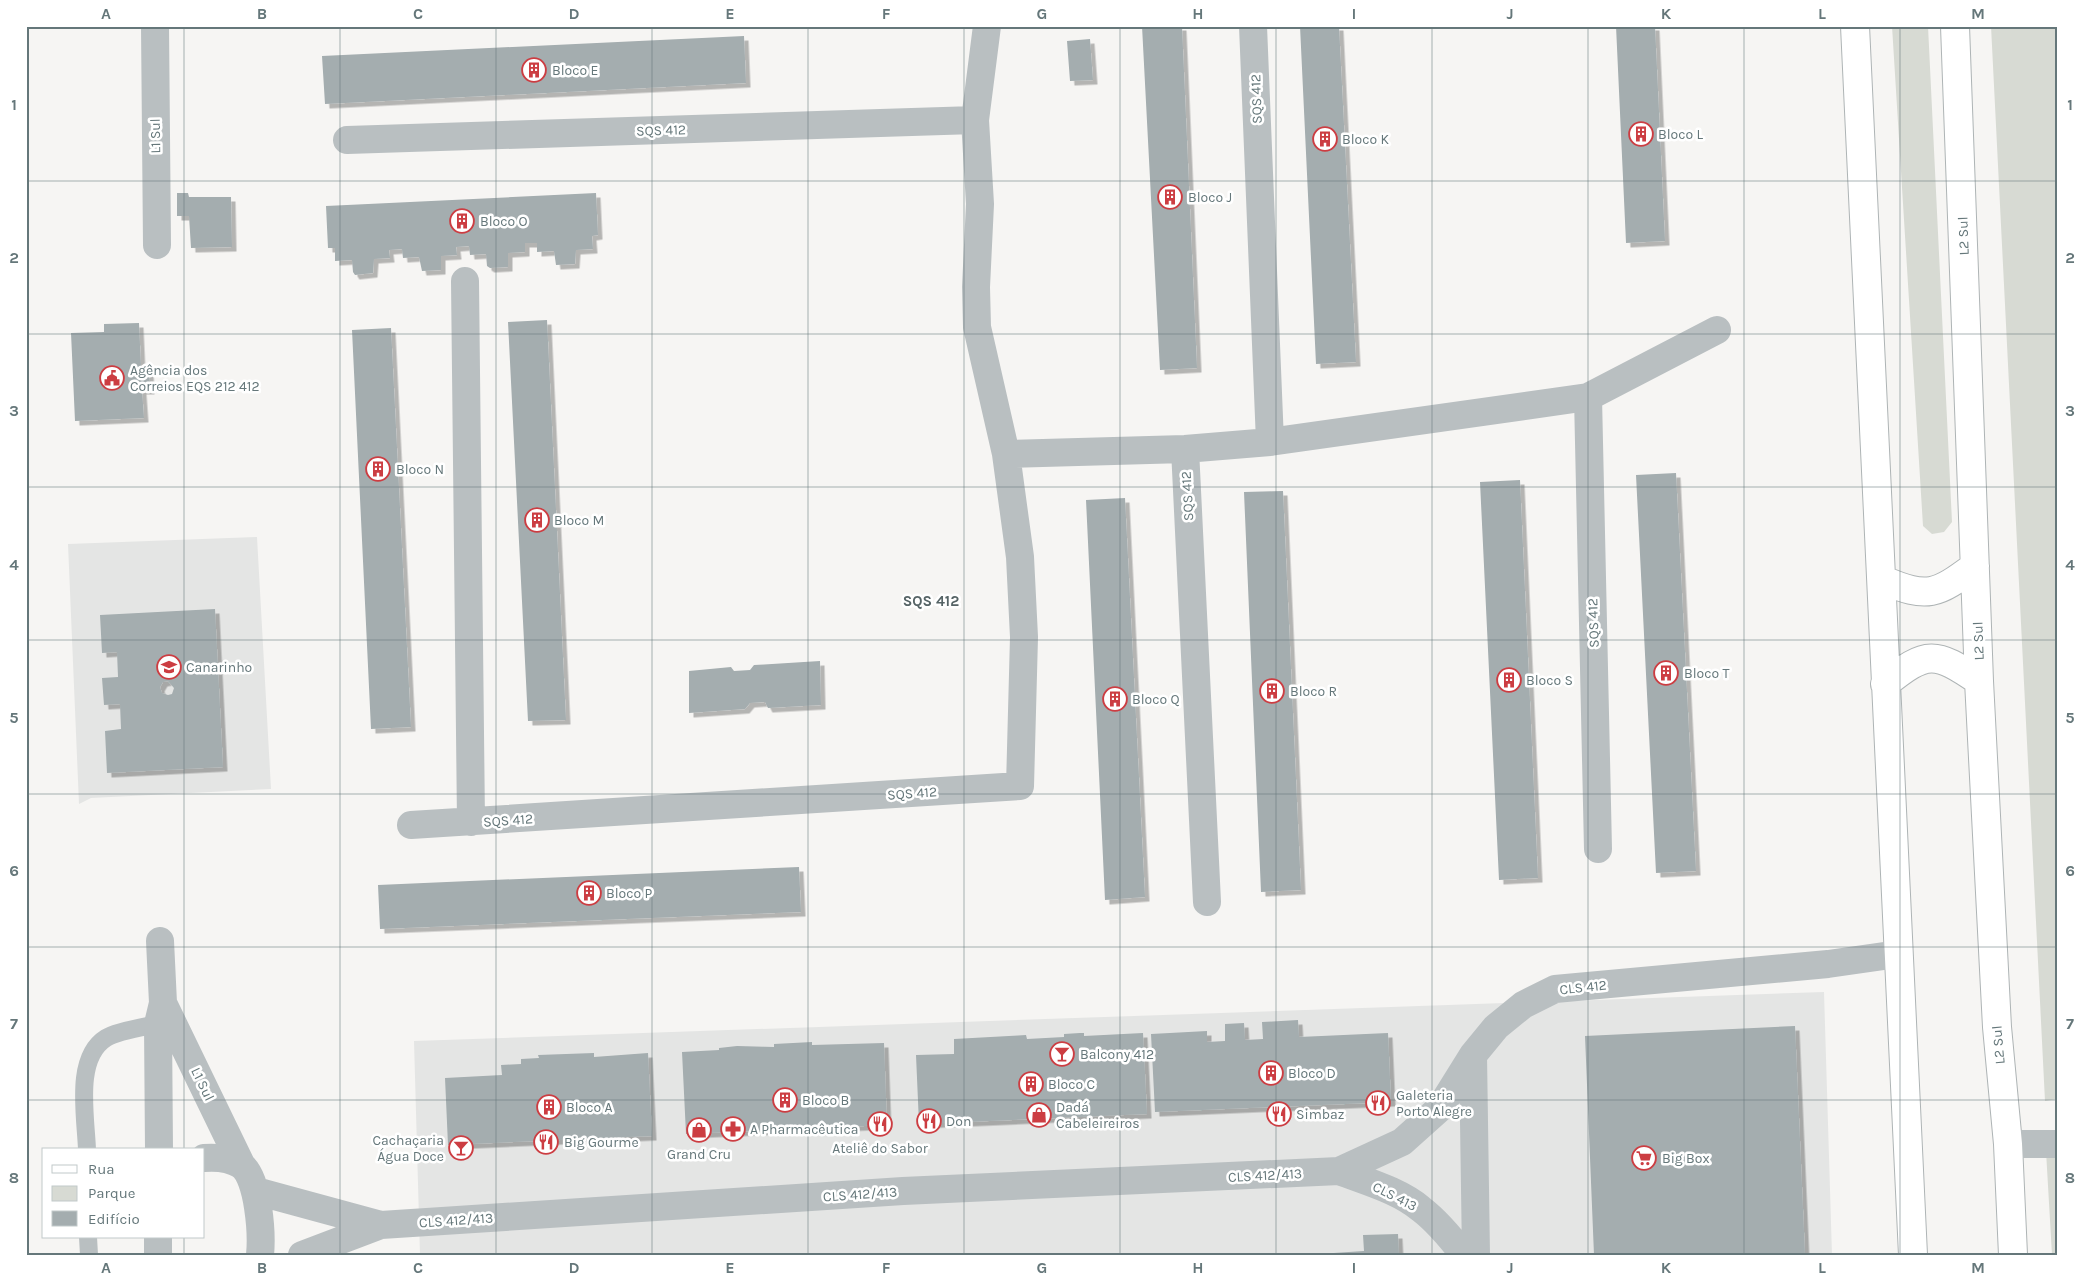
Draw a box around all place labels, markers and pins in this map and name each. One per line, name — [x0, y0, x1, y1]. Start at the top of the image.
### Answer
building icon: Bloco E — [521, 57, 547, 83]
place label: Bloco E — [552, 62, 598, 79]
building icon: Bloco L — [1628, 121, 1654, 147]
building icon: Bloco K — [1312, 126, 1338, 152]
place label: Bloco L — [1658, 126, 1703, 143]
place label: Bloco K — [1342, 131, 1389, 148]
building icon: Bloco J — [1157, 184, 1183, 210]
place label: Bloco J — [1188, 189, 1232, 206]
building icon: Bloco O — [449, 208, 475, 234]
place label: Bloco O — [480, 213, 528, 230]
place label: Agência dos Correios EQS 212 412 — [130, 362, 260, 395]
public building icon: Agência dos Correios EQS 212 412 — [99, 365, 125, 391]
building icon: Bloco N — [365, 456, 391, 482]
place label: Bloco N — [396, 461, 444, 478]
building icon: Bloco M — [524, 507, 550, 533]
place label: Bloco M — [554, 512, 604, 529]
school or university icon: Canarinho — [156, 654, 182, 680]
place label: Canarinho — [186, 659, 252, 676]
building icon: Bloco T — [1653, 660, 1679, 686]
place label: Bloco T — [1684, 665, 1729, 682]
building icon: Bloco S — [1496, 667, 1522, 693]
place label: Bloco S — [1526, 672, 1573, 689]
building icon: Bloco R — [1259, 678, 1285, 704]
place label: Bloco R — [1290, 683, 1337, 700]
building icon: Bloco Q — [1102, 686, 1128, 712]
place label: Bloco Q — [1132, 691, 1180, 708]
building icon: Bloco P — [576, 880, 602, 906]
place label: Bloco P — [606, 885, 652, 902]
bar icon: Balcony 412 — [1049, 1041, 1075, 1067]
place label: Balcony 412 — [1080, 1046, 1154, 1063]
building icon: Bloco D — [1258, 1060, 1284, 1086]
place label: Bloco D — [1288, 1065, 1336, 1082]
building icon: Bloco C — [1018, 1071, 1044, 1097]
place label: Bloco C — [1048, 1076, 1095, 1093]
building icon: Bloco B — [772, 1087, 798, 1113]
place label: Galeteria Porto Alegre — [1396, 1087, 1472, 1120]
restaurant icon: Galeteria Porto Alegre — [1365, 1090, 1391, 1116]
place label: Bloco B — [802, 1092, 849, 1109]
building icon: Bloco A — [536, 1094, 562, 1120]
place label: Bloco A — [566, 1099, 613, 1116]
place label: Dadá Cabeleireiros — [1056, 1099, 1140, 1132]
restaurant icon: Simbaz — [1266, 1101, 1292, 1127]
shop icon: Dadá Cabeleireiros — [1026, 1102, 1052, 1128]
place label: Simbaz — [1296, 1106, 1344, 1123]
restaurant icon: Don — [916, 1108, 942, 1134]
restaurant icon: Ateliê do Sabor — [867, 1111, 893, 1137]
place label: Don — [946, 1113, 971, 1130]
pharmacy icon: A Pharmacêutica — [720, 1116, 746, 1142]
shop icon: Grand Cru — [686, 1117, 712, 1143]
place label: A Pharmacêutica — [750, 1121, 858, 1138]
restaurant icon: Big Gourme — [533, 1129, 559, 1155]
place label: Cachaçaria Água Doce — [372, 1132, 444, 1165]
place label: Big Gourme — [564, 1134, 639, 1151]
bar icon: Cachaçaria Água Doce — [448, 1135, 474, 1161]
place label: Ateliê do Sabor — [832, 1140, 929, 1157]
supermarket icon: Big Box — [1631, 1145, 1657, 1171]
place label: Grand Cru — [667, 1146, 731, 1163]
place label: Big Box — [1662, 1150, 1710, 1167]

